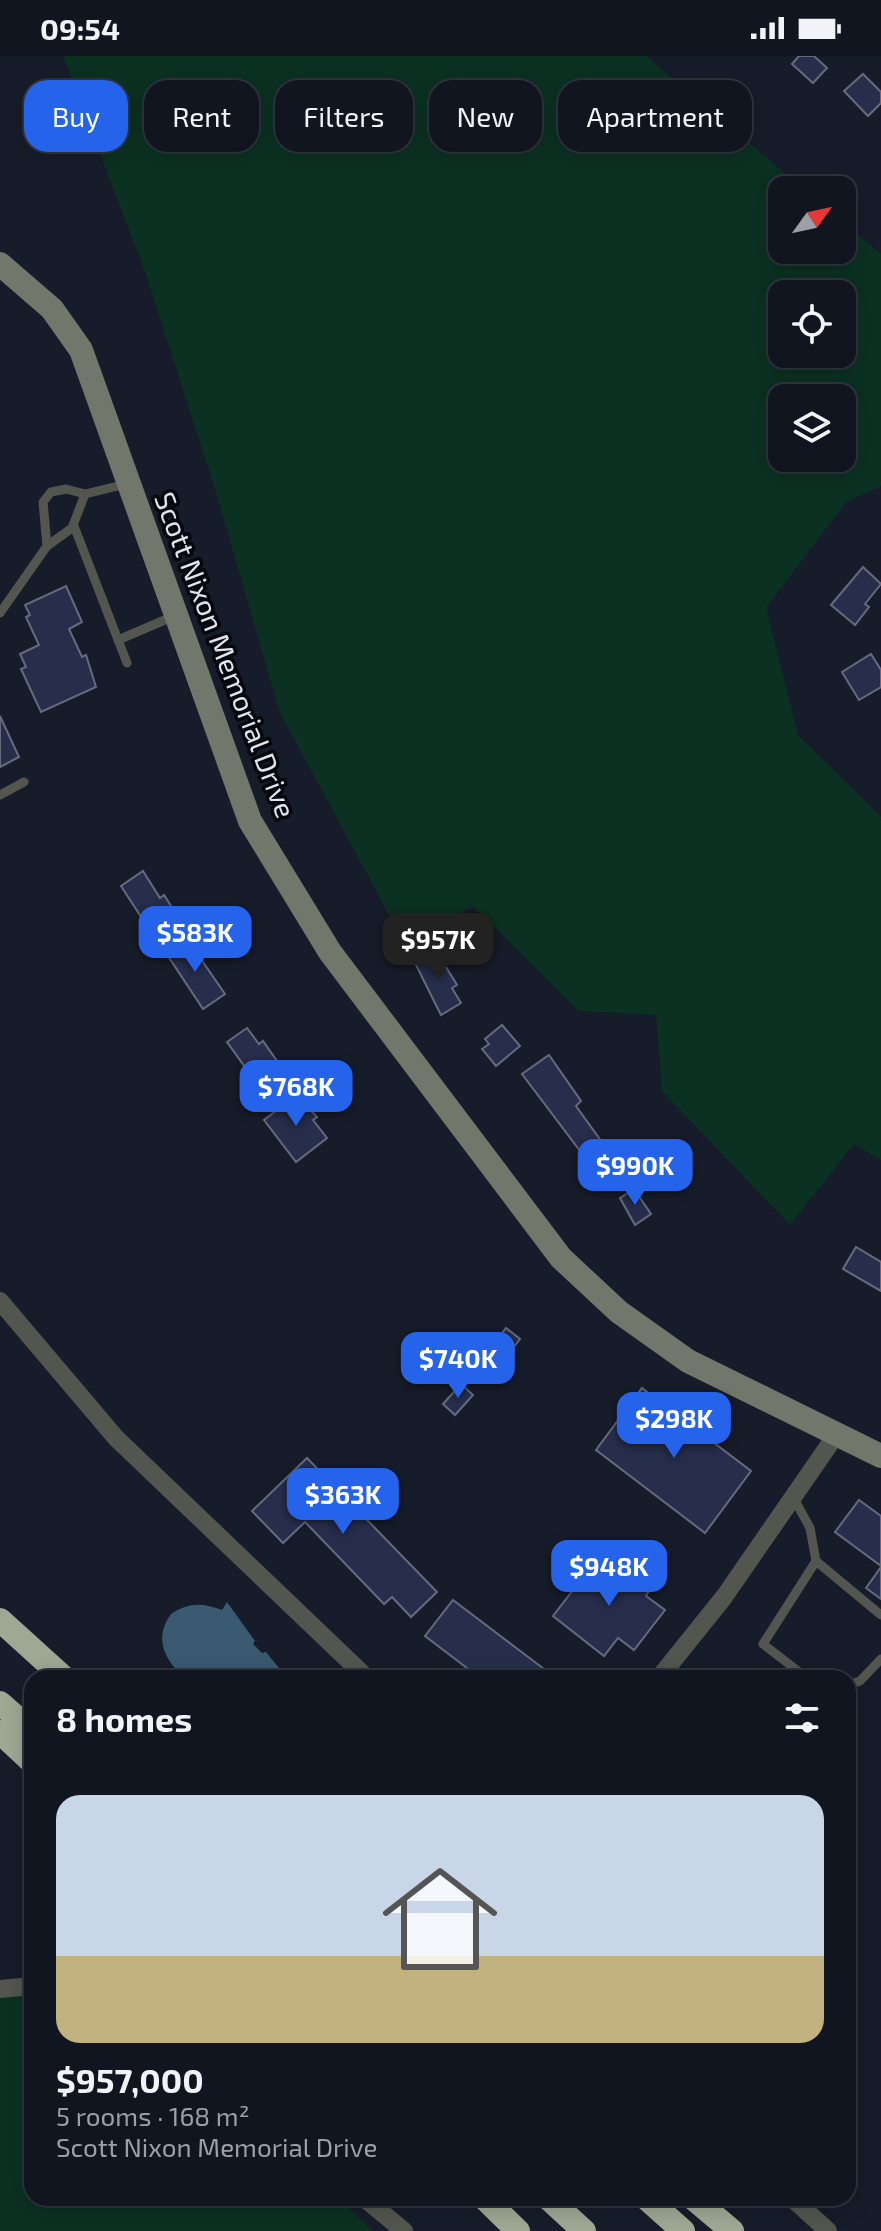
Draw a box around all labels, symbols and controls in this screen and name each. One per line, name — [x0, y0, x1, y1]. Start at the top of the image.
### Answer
text: 09:54 — [40, 10, 120, 46]
chip: Buy — [24, 80, 128, 152]
chip: Rent — [144, 80, 259, 152]
chip: Filters — [275, 80, 413, 152]
chip: New — [429, 80, 542, 152]
chip: Apartment — [558, 80, 752, 152]
north arrow — [768, 176, 856, 264]
map controls — [768, 176, 856, 472]
button: locate — [768, 280, 856, 368]
button: layers — [768, 384, 856, 472]
street label: Scott Nixon Memorial Drive — [148, 487, 304, 822]
pin: $583K — [139, 906, 251, 974]
pin: $957K — [382, 913, 494, 981]
text: $583K — [157, 916, 233, 947]
text: $957K — [401, 923, 475, 954]
pin: $768K — [240, 1060, 352, 1128]
text: $768K — [258, 1070, 334, 1101]
pin: $990K — [579, 1139, 691, 1207]
text: $990K — [596, 1149, 674, 1180]
pin: $740K — [402, 1332, 514, 1400]
text: $740K — [419, 1342, 497, 1373]
pin: $298K — [618, 1392, 730, 1460]
text: $298K — [635, 1402, 713, 1433]
pin: $363K — [287, 1468, 399, 1536]
text: $363K — [305, 1478, 381, 1509]
pin: $948K — [553, 1540, 665, 1608]
text: $948K — [569, 1550, 649, 1581]
icon: filters — [780, 1696, 824, 1740]
text: 8 homes — [56, 1698, 192, 1739]
icon: home — [368, 1847, 512, 1991]
text: $957,000 — [56, 2059, 204, 2100]
text: 5 rooms · 168 m² — [56, 2100, 249, 2131]
text: Scott Nixon Memorial Drive — [56, 2131, 377, 2162]

